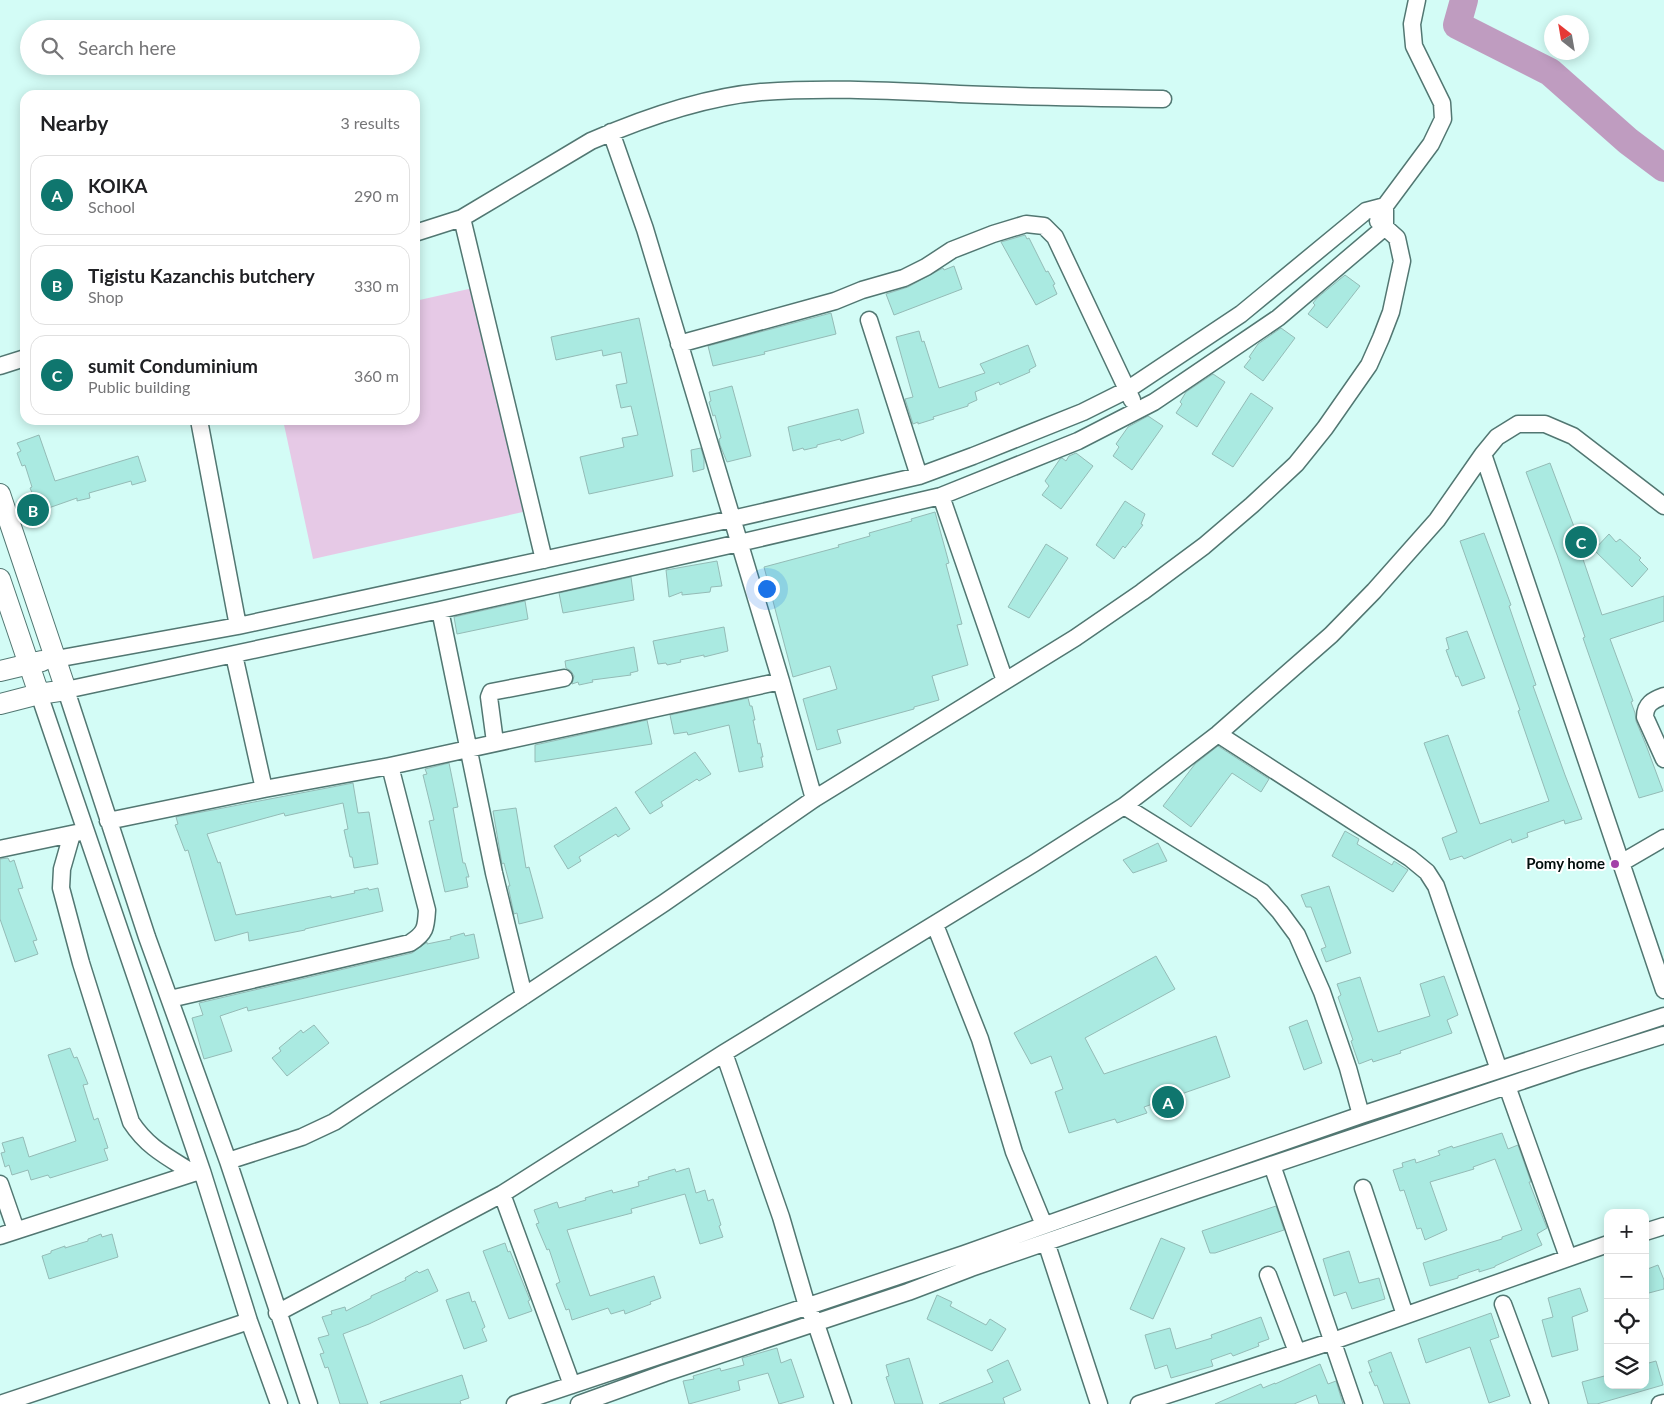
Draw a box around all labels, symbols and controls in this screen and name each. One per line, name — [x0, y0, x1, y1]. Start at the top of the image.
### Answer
north arrow — [1544, 15, 1589, 60]
search box — [20, 20, 420, 75]
icon: search — [38, 34, 66, 62]
text: Search here — [78, 36, 176, 59]
text: Nearby — [40, 110, 108, 135]
text: 3 results — [340, 113, 400, 132]
text: KOIKA — [88, 174, 148, 197]
text: A — [51, 186, 63, 205]
text: 290 m — [354, 186, 399, 205]
text: School — [88, 197, 135, 216]
text: Tigistu Kazanchis butchery — [88, 264, 315, 287]
text: B — [52, 276, 62, 295]
text: 330 m — [354, 276, 399, 295]
text: Shop — [88, 287, 124, 306]
text: sumit Conduminium — [88, 354, 258, 377]
text: C — [52, 366, 62, 385]
text: 360 m — [354, 366, 399, 385]
text: Public building — [88, 377, 190, 396]
pin: B — [17, 491, 49, 529]
pin: C — [1565, 523, 1597, 561]
your location — [754, 576, 780, 602]
place label: Pomy home — [1526, 854, 1605, 872]
marker: Pomy home — [1609, 858, 1621, 870]
pin: A — [1152, 1083, 1184, 1121]
map controls — [1604, 1209, 1649, 1389]
button: + — [1604, 1209, 1649, 1254]
button: − — [1604, 1254, 1649, 1299]
button: locate — [1604, 1299, 1649, 1344]
button: layers — [1604, 1344, 1649, 1389]

